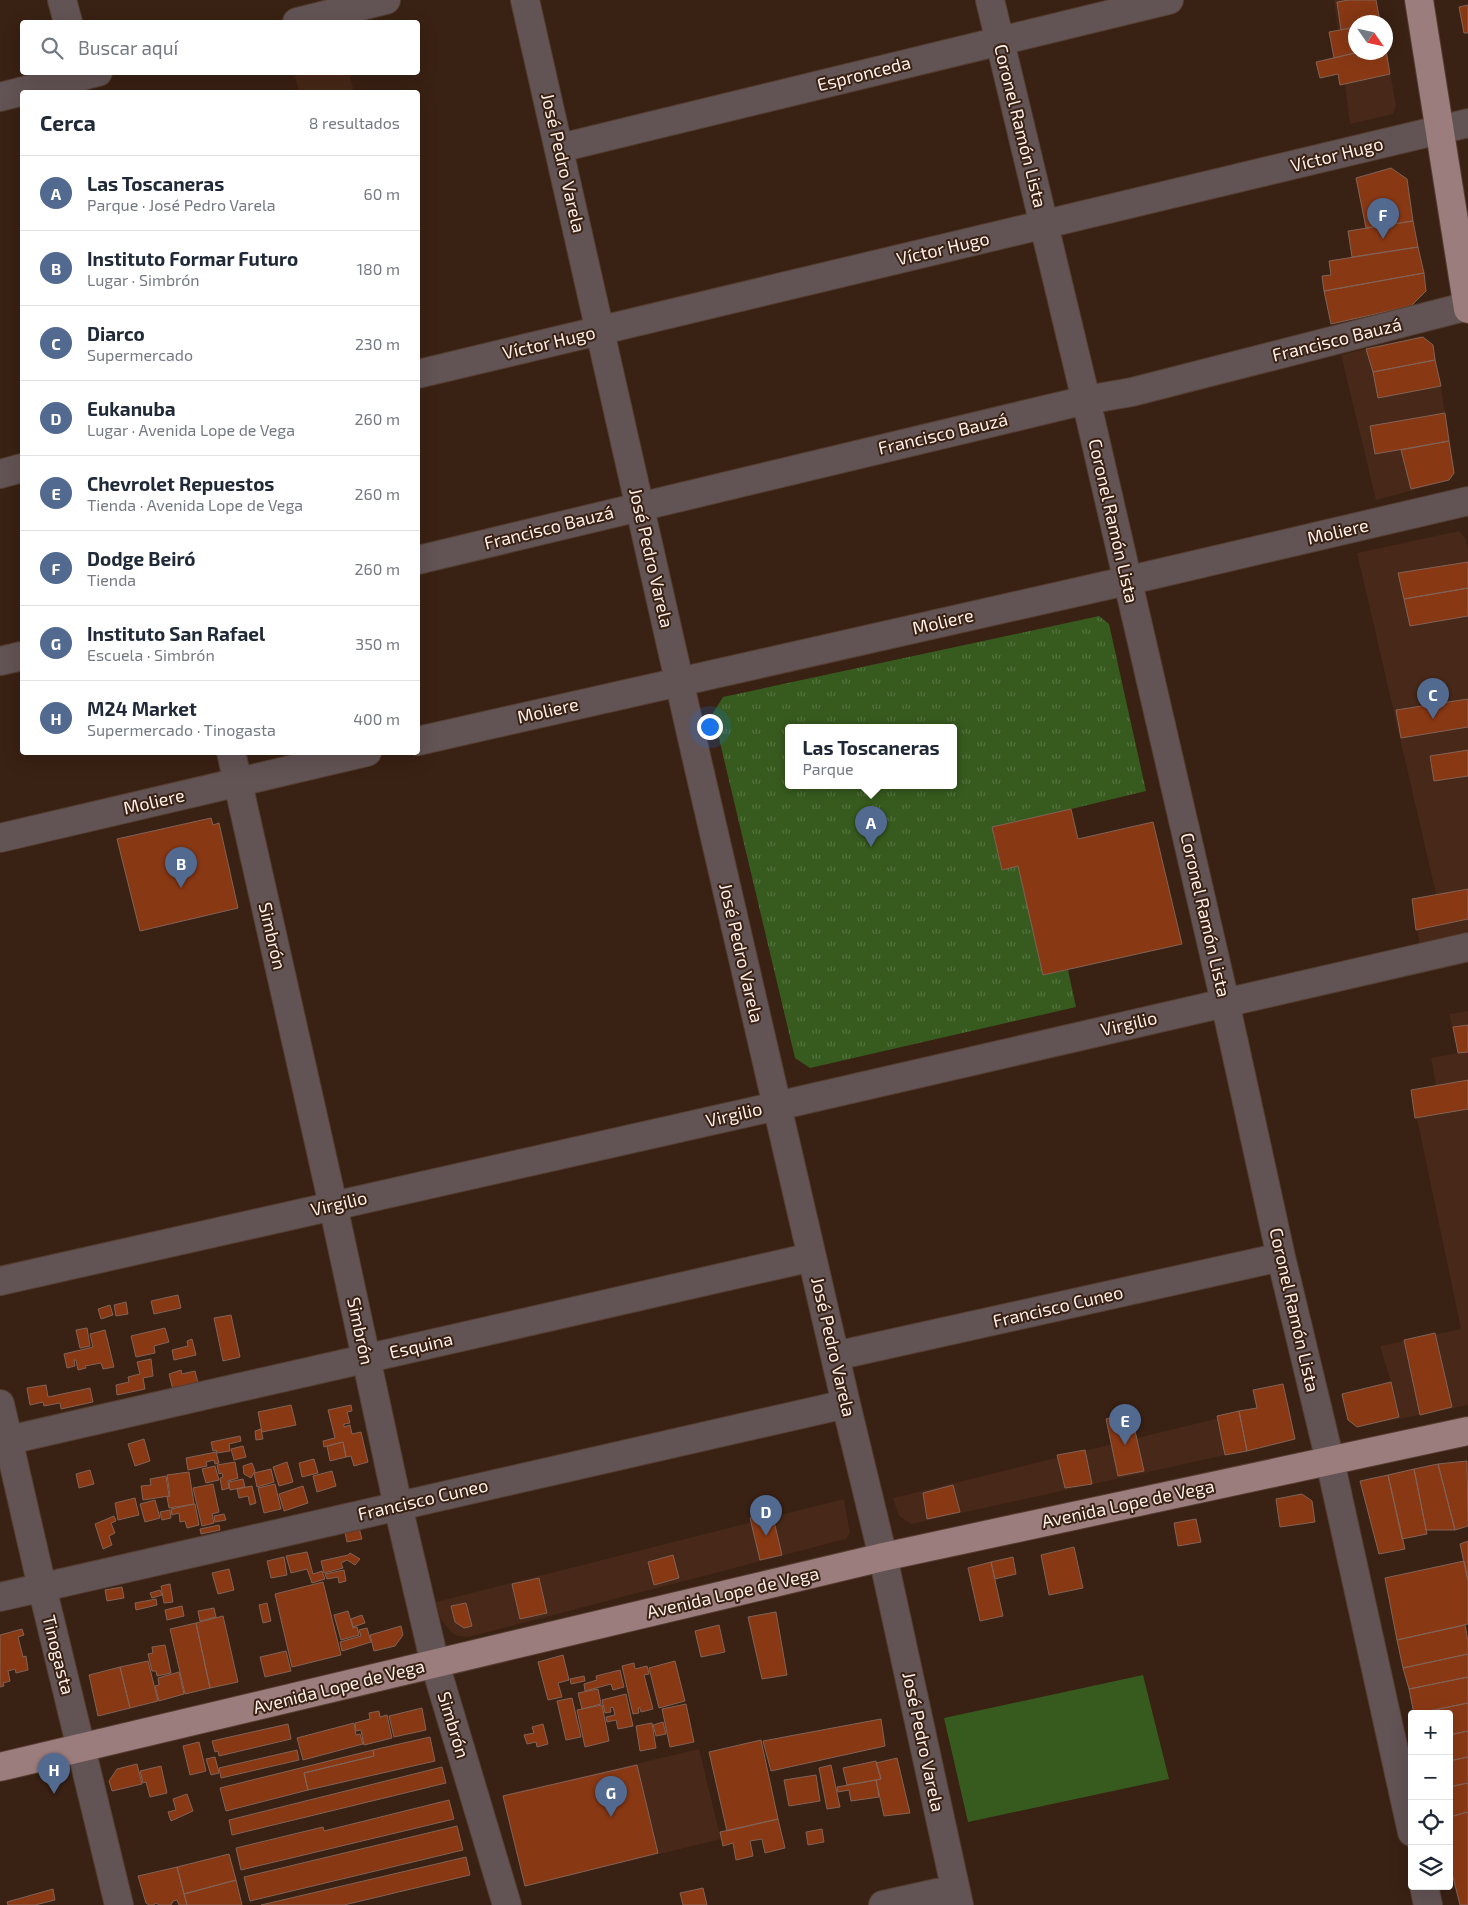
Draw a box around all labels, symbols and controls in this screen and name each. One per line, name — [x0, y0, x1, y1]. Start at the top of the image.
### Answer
north arrow — [1348, 15, 1393, 60]
search box — [20, 20, 420, 75]
icon: search — [38, 34, 66, 62]
text: Buscar aquí — [78, 36, 178, 59]
street label: Coronel Ramón Lista — [990, 42, 1052, 210]
street label: Espronceda — [815, 51, 913, 95]
street label: José Pedro Varela — [537, 91, 591, 235]
text: Cerca — [40, 110, 96, 135]
text: 8 resultados — [309, 113, 400, 132]
street label: Víctor Hugo — [1288, 132, 1385, 176]
text: Las Toscaneras — [87, 172, 224, 195]
text: A — [51, 184, 61, 203]
text: 60 m — [364, 184, 400, 203]
text: Parque · José Pedro Varela — [87, 195, 276, 214]
pin: F — [1367, 198, 1399, 239]
street label: Víctor Hugo — [894, 227, 991, 269]
text: Instituto Formar Futuro — [87, 247, 298, 270]
text: B — [51, 259, 61, 278]
text: 180 m — [357, 259, 400, 278]
text: Lugar · Simbrón — [87, 270, 200, 289]
street label: Francisco Bauzá — [1270, 312, 1404, 366]
street label: Víctor Hugo — [500, 321, 597, 363]
text: Diarco — [87, 322, 145, 345]
text: C — [51, 334, 61, 353]
text: 230 m — [355, 334, 400, 353]
text: Supermercado — [87, 345, 193, 364]
text: Eukanuba — [87, 397, 176, 420]
street label: Francisco Bauzá — [876, 407, 1010, 459]
text: D — [51, 409, 61, 428]
text: 260 m — [355, 409, 400, 428]
text: Lugar · Avenida Lope de Vega — [87, 420, 295, 439]
street label: Coronel Ramón Lista — [1084, 437, 1144, 605]
text: Chevrolet Repuestos — [87, 472, 274, 495]
text: E — [51, 484, 61, 503]
text: 260 m — [355, 484, 400, 503]
street label: José Pedro Varela — [625, 486, 679, 630]
text: Tienda · Avenida Lope de Vega — [87, 495, 303, 514]
street label: Francisco Bauzá — [482, 500, 616, 554]
street label: Moliere — [1305, 513, 1371, 549]
text: Dodge Beiró — [87, 547, 196, 570]
text: F — [52, 559, 60, 578]
text: 260 m — [355, 559, 400, 578]
text: Tienda — [87, 570, 136, 589]
street label: Moliere — [910, 603, 976, 639]
text: Instituto San Rafael — [87, 622, 265, 645]
text: G — [51, 634, 61, 653]
text: 350 m — [355, 634, 400, 653]
text: Escuela · Simbrón — [87, 645, 215, 664]
pin: C — [1417, 678, 1449, 719]
street label: Moliere — [515, 692, 581, 728]
text: M24 Market — [87, 697, 197, 720]
text: H — [50, 709, 62, 728]
text: 400 m — [353, 709, 400, 728]
your location — [697, 714, 723, 740]
text: Supermercado · Tinogasta — [87, 720, 276, 739]
popup — [785, 724, 957, 789]
text: Las Toscaneras — [802, 736, 940, 759]
text: Parque — [802, 759, 854, 778]
street label: Moliere — [121, 783, 187, 819]
pin: A — [855, 806, 887, 847]
street label: Coronel Ramón Lista — [1176, 831, 1236, 999]
pin: B — [165, 847, 197, 888]
street label: José Pedro Varela — [715, 881, 769, 1025]
street label: Simbrón — [255, 900, 291, 972]
street label: Virgilio — [1098, 1006, 1159, 1040]
street label: Virgilio — [703, 1097, 764, 1131]
street label: Virgilio — [308, 1186, 369, 1220]
street label: Coronel Ramón Lista — [1265, 1226, 1325, 1394]
street label: José Pedro Varela — [807, 1275, 861, 1419]
street label: Francisco Cuneo — [990, 1280, 1125, 1332]
street label: Simbrón — [343, 1295, 379, 1366]
street label: Esquina — [387, 1327, 455, 1363]
pin: E — [1109, 1404, 1141, 1445]
street label: Francisco Cuneo — [355, 1473, 490, 1525]
street label: Avenida Lope de Vega — [1039, 1474, 1216, 1532]
pin: D — [750, 1495, 782, 1536]
street label: Avenida Lope de Vega — [645, 1562, 821, 1623]
street label: Tinogasta — [38, 1613, 79, 1697]
street label: Avenida Lope de Vega — [251, 1654, 427, 1718]
street label: José Pedro Varela — [898, 1670, 950, 1814]
street label: Simbrón — [433, 1689, 474, 1761]
map controls — [1408, 1710, 1453, 1890]
button: + — [1408, 1710, 1453, 1755]
pin: H — [38, 1753, 70, 1794]
button: − — [1408, 1755, 1453, 1800]
pin: G — [595, 1776, 627, 1817]
button: locate — [1408, 1800, 1453, 1845]
button: layers — [1408, 1845, 1453, 1890]

